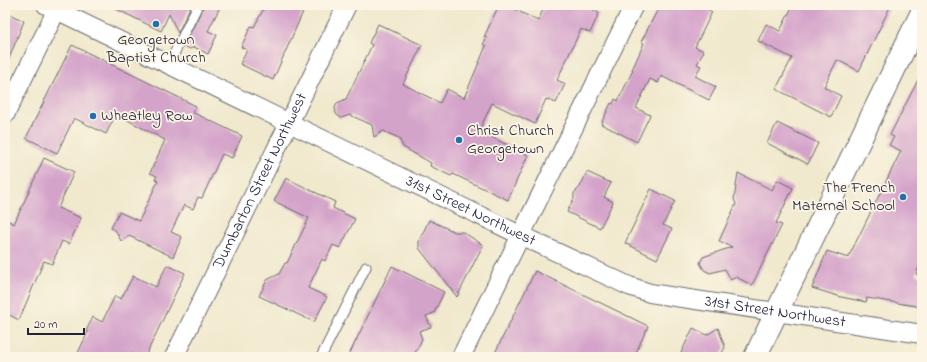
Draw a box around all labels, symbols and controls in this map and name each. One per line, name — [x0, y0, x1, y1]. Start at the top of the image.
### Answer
marker: Georgetown Baptist Church — [151, 19, 161, 29]
place label: Georgetown Baptist Church — [105, 28, 206, 70]
street label: Dumbarton Street Northwest — [207, 88, 314, 274]
place label: Wheatley Row — [101, 104, 193, 128]
marker: Wheatley Row — [88, 111, 98, 121]
place label: Christ Church Georgetown — [467, 119, 554, 161]
marker: Christ Church Georgetown — [454, 135, 464, 145]
street label: 31st Street Northwest — [402, 169, 540, 253]
place label: The French Maternal School — [792, 176, 895, 218]
marker: The French Maternal School — [898, 192, 908, 202]
street label: 31st Street Northwest — [703, 290, 848, 334]
scale bar — [28, 310, 84, 336]
text: 20 m — [34, 316, 57, 334]

